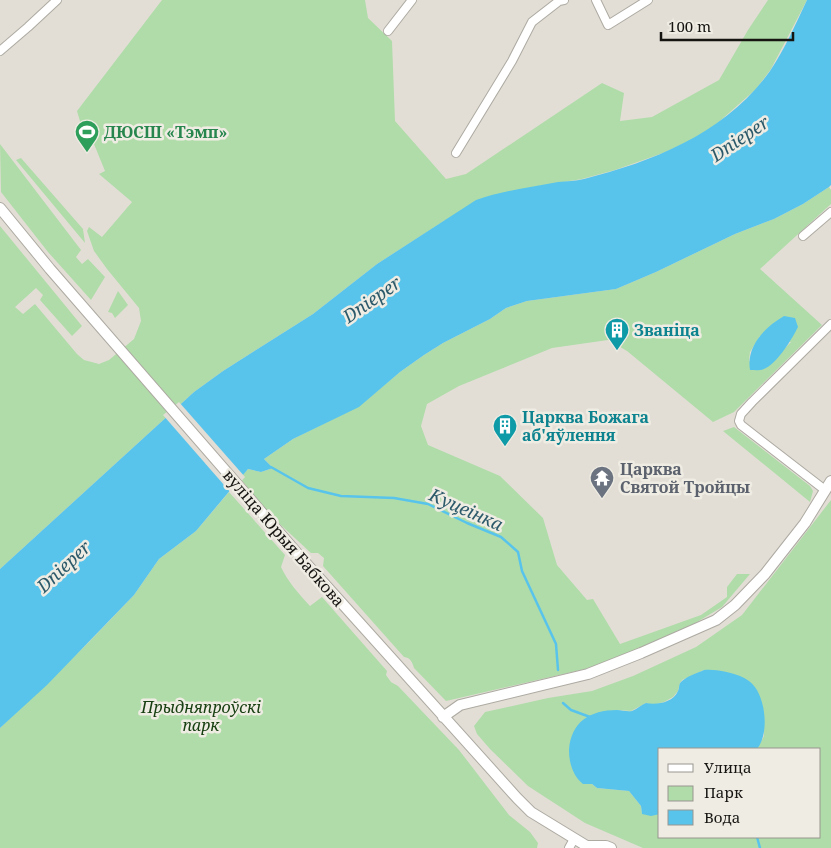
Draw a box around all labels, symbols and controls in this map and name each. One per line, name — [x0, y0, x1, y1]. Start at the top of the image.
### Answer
scale bar — [661, 10, 794, 42]
text: 100 m — [668, 16, 711, 36]
water label: Dnieper — [705, 109, 774, 167]
sports icon: ДЮСШ «Тэмп» — [74, 119, 100, 153]
place label: ДЮСШ «Тэмп» — [104, 121, 227, 143]
water label: Dnieper — [337, 270, 406, 328]
building icon: Званіца — [604, 317, 630, 351]
place label: Званіца — [634, 319, 700, 341]
place label: Царква Божага аб'яўлення — [522, 406, 649, 446]
building icon: Царква Божага аб'яўлення — [492, 413, 518, 447]
place label: Царква Святой Тройцы — [620, 458, 750, 498]
street label: вуліца Юрыя Бабкова — [218, 465, 350, 611]
temple icon: Царква Святой Тройцы — [589, 465, 615, 499]
water label: Куцеінка — [425, 482, 507, 536]
water label: Dnieper — [30, 535, 96, 598]
park label: Прыдняпроўскі парк — [140, 696, 261, 736]
legend — [658, 748, 821, 838]
text: Улица — [704, 757, 752, 777]
text: Парк — [704, 782, 743, 802]
text: Вода — [704, 807, 740, 827]

